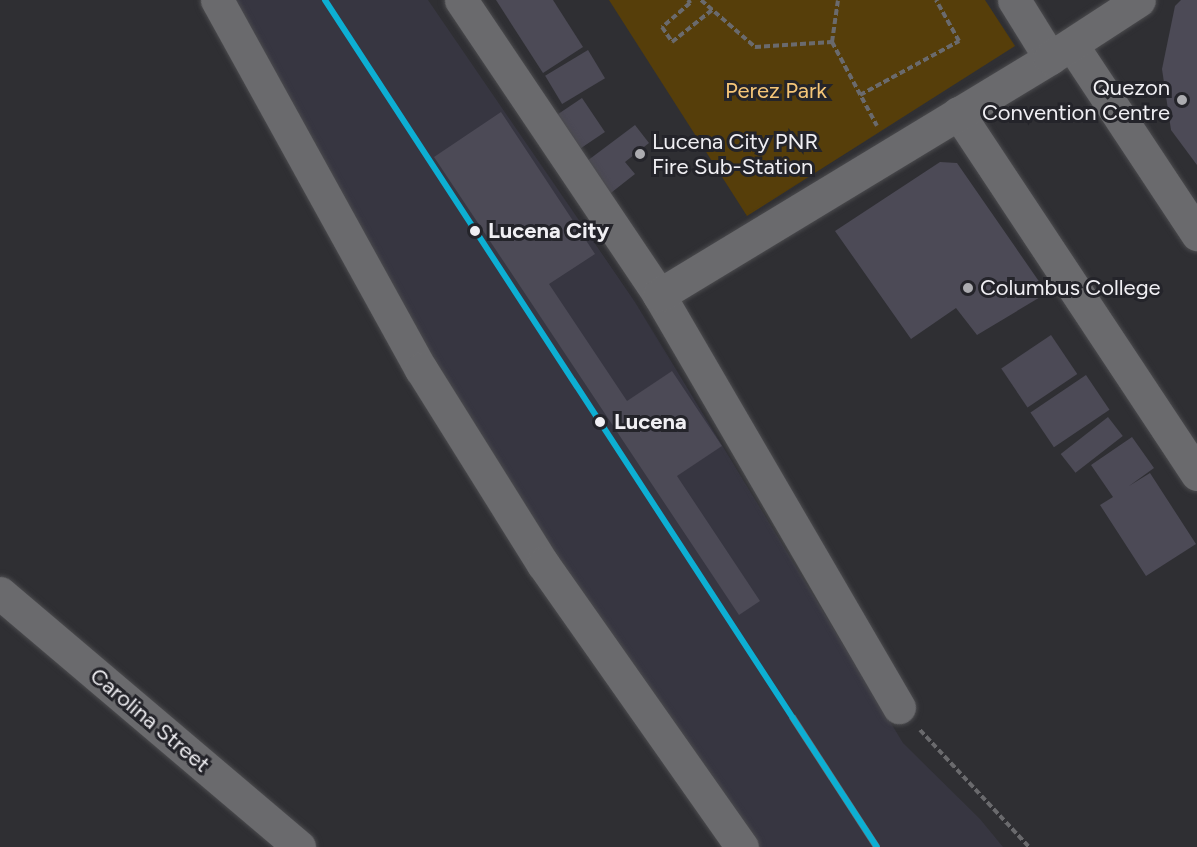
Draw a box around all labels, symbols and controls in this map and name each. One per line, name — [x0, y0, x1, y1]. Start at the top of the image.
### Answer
place label: Quezon Convention Centre — [982, 74, 1170, 125]
park label: Perez Park — [725, 78, 827, 104]
marker: Quezon Convention Centre — [1175, 93, 1189, 107]
place label: Lucena City PNR Fire Sub-Station — [652, 128, 818, 180]
marker: Lucena City PNR Fire Sub-Station — [633, 147, 647, 161]
place label: Lucena City — [488, 218, 609, 244]
marker: Lucena City — [466, 222, 484, 240]
place label: Columbus College — [980, 275, 1161, 301]
marker: Columbus College — [961, 281, 975, 295]
place label: Lucena — [614, 409, 687, 435]
marker: Lucena — [591, 413, 609, 431]
street label: Carolina Street — [85, 662, 215, 778]

